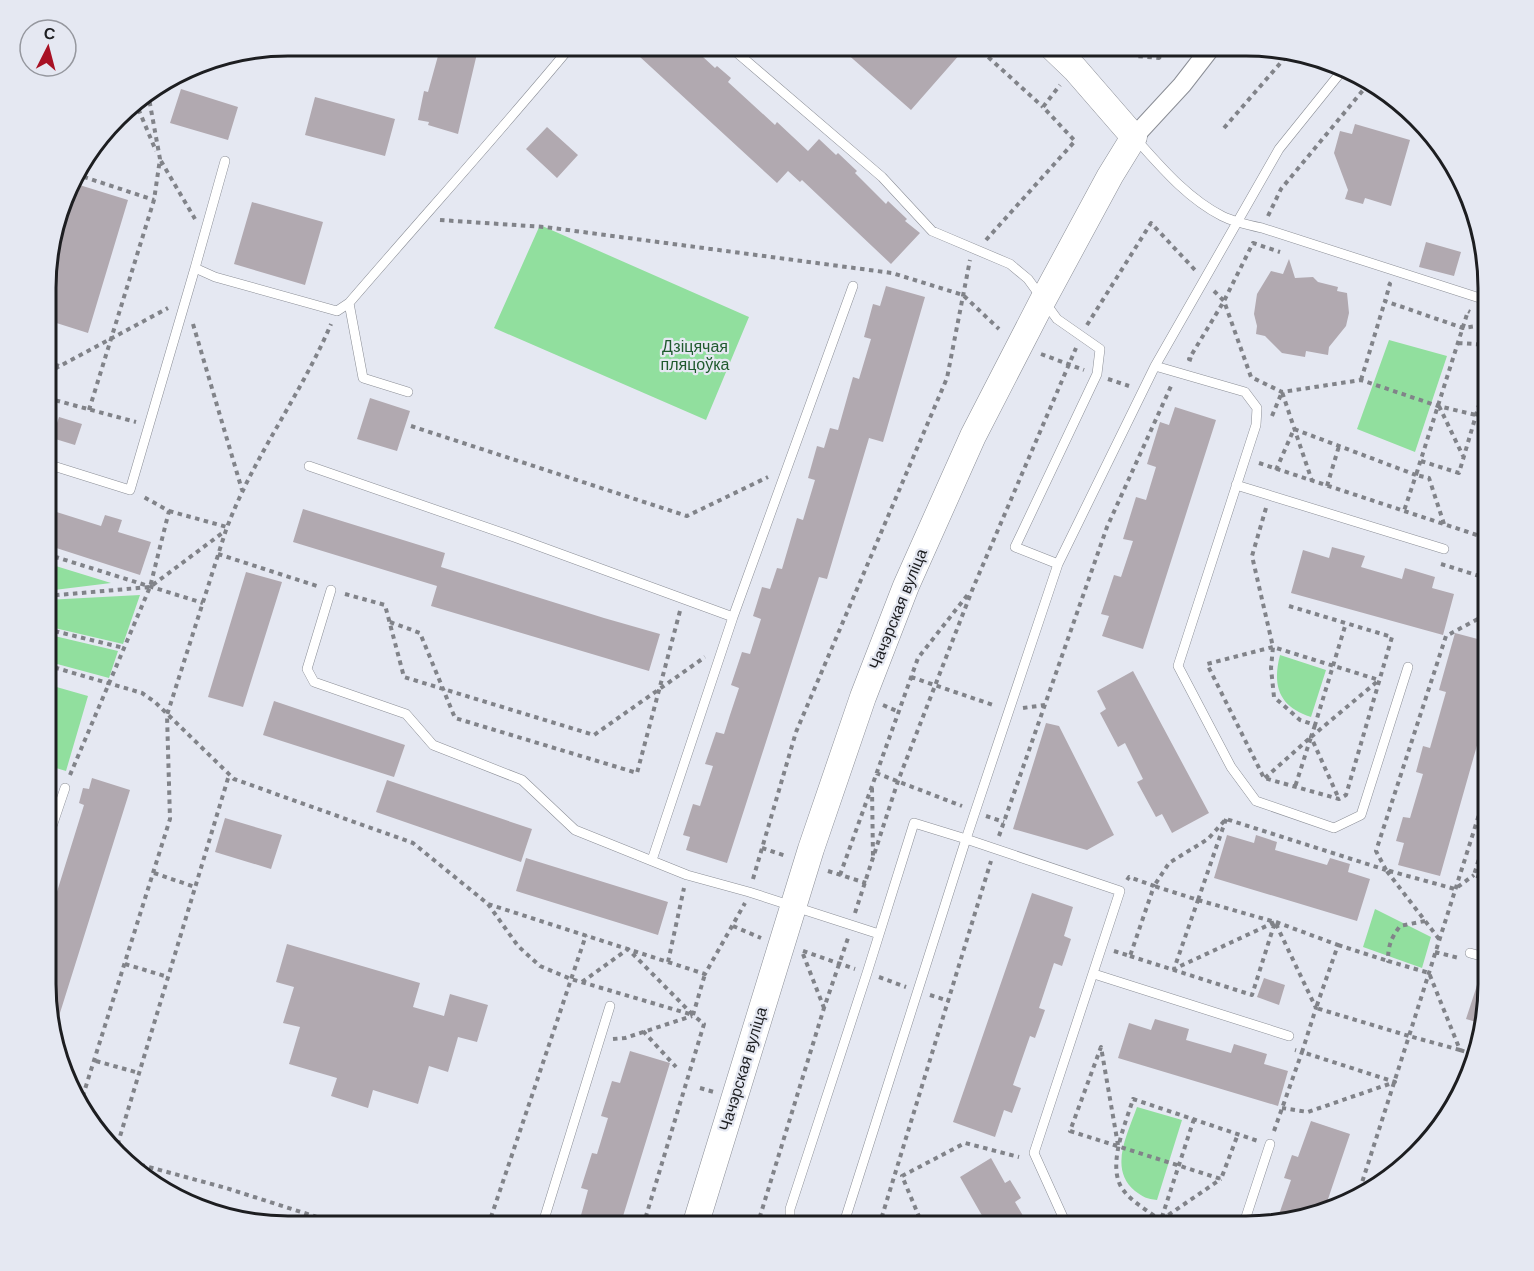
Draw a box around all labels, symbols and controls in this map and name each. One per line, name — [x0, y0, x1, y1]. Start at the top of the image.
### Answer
north arrow — [18, 18, 78, 78]
text: С — [43, 25, 57, 43]
park label: Дзіцячая пляцоўка — [661, 338, 730, 373]
street label: Чачэрская вуліца — [866, 546, 930, 672]
street label: Чачэрская вуліца — [716, 1005, 770, 1133]

